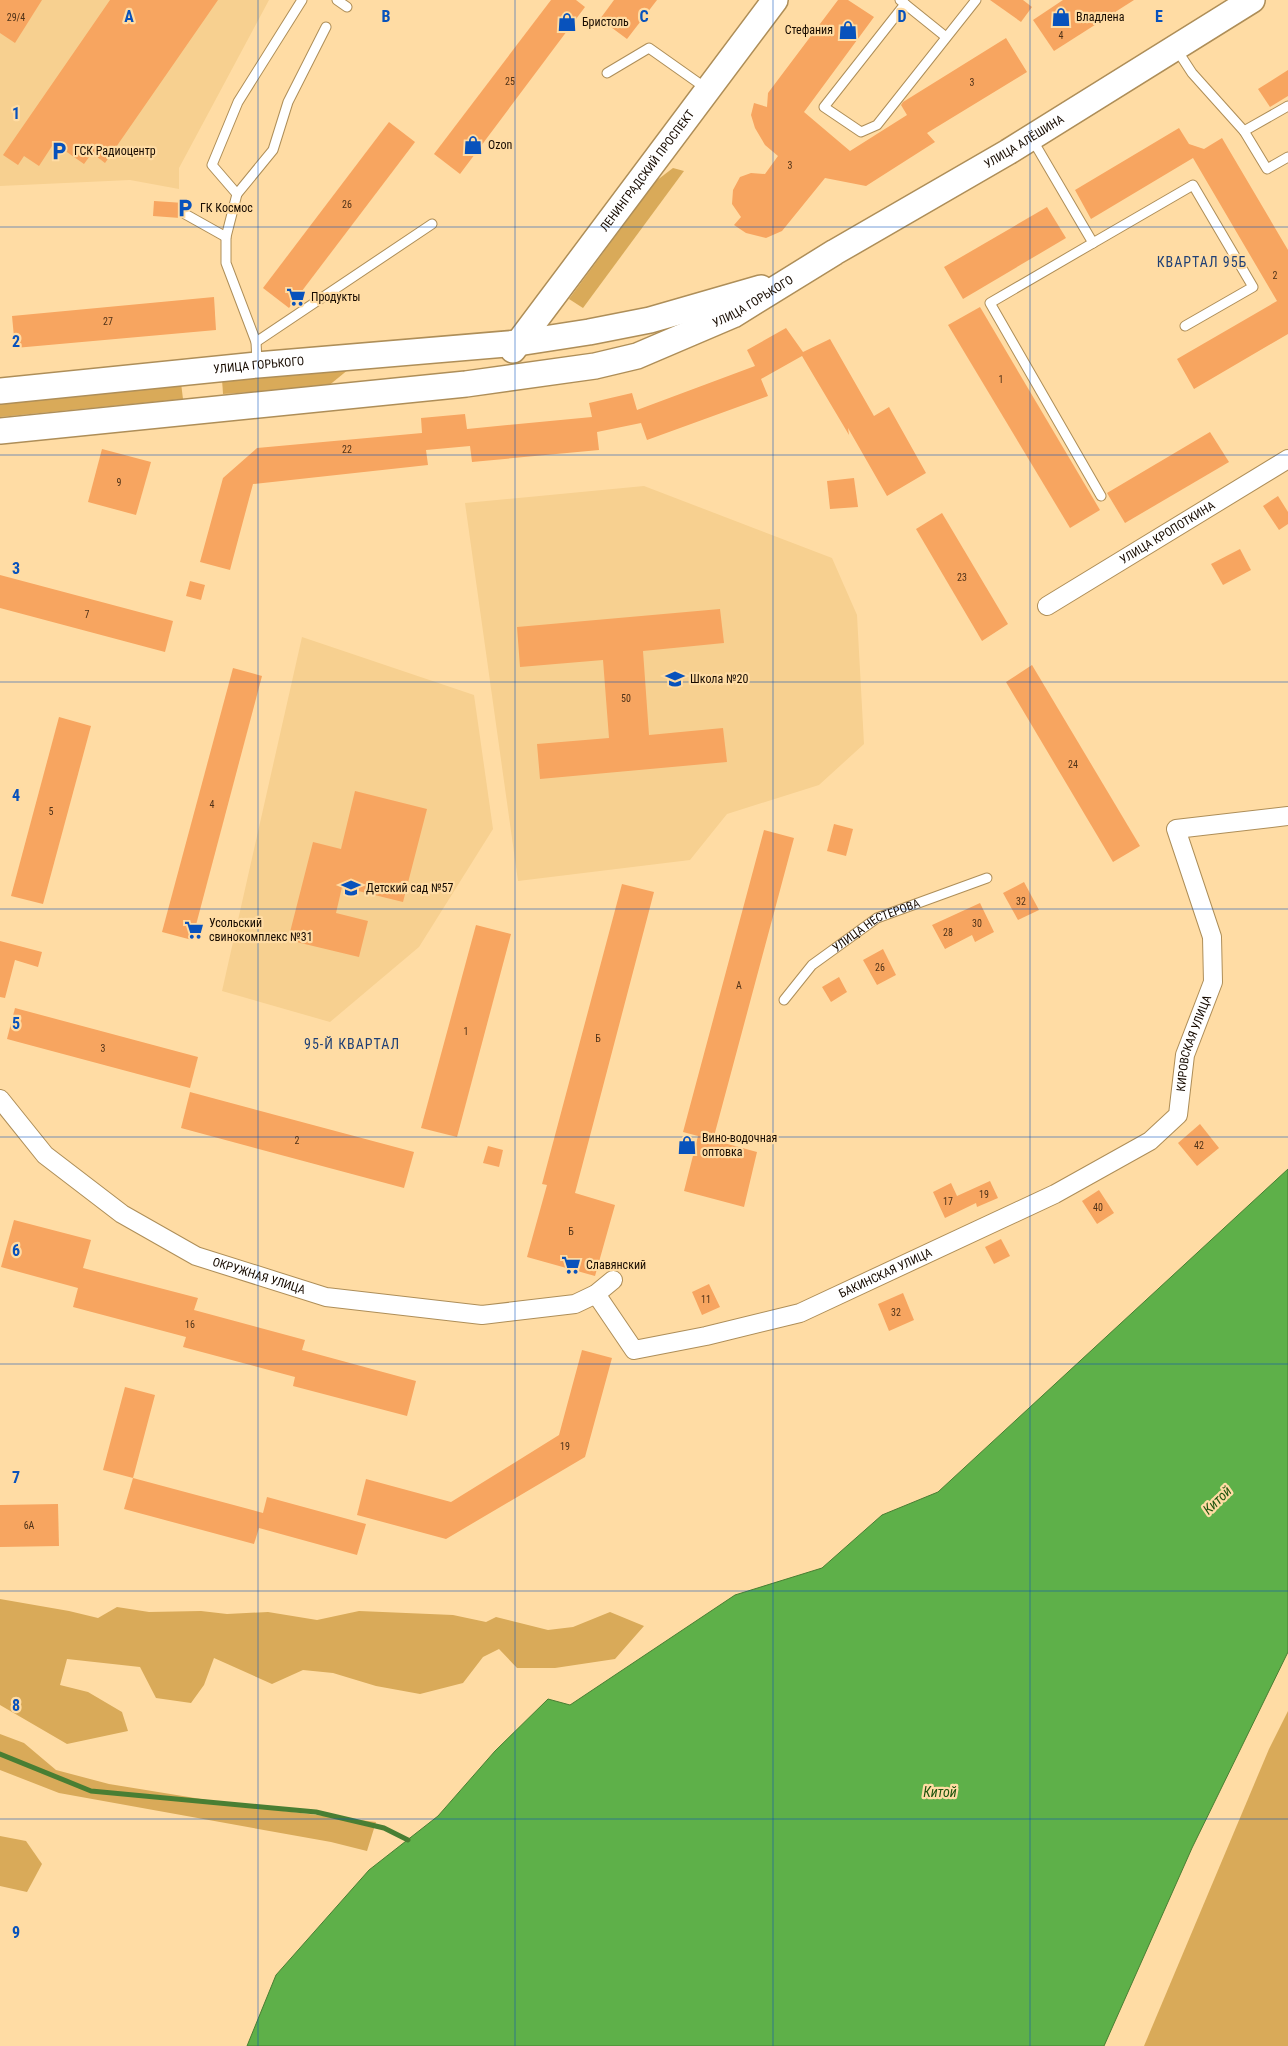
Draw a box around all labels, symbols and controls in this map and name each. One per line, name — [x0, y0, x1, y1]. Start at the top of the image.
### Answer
shop icon: Владлена — [1050, 6, 1072, 28]
text: A — [124, 7, 134, 26]
text: B — [382, 7, 391, 26]
text: C — [639, 7, 649, 26]
text: D — [897, 7, 907, 26]
text: E — [1155, 7, 1163, 26]
place label: Владлена — [1076, 10, 1125, 24]
shop icon: Бристоль — [556, 11, 578, 33]
house number: 29/4 — [7, 12, 25, 23]
place label: Бристоль — [582, 15, 629, 29]
shop icon: Стефания — [837, 19, 859, 41]
place label: Стефания — [785, 23, 833, 37]
house number: 4 — [1059, 30, 1064, 41]
house number: 25 — [505, 76, 515, 87]
house number: 3 — [970, 77, 975, 88]
text: 1 — [12, 104, 20, 123]
street label: ЛЕНИНГРАДСКИЙ ПРОСПЕКТ — [597, 107, 697, 234]
street label: УЛИЦА АЛЁШИНА — [982, 112, 1066, 171]
shop icon: Ozon — [462, 134, 484, 156]
place label: Ozon — [488, 138, 512, 152]
parking icon: ГСК Радиоцентр — [48, 140, 70, 162]
place label: ГСК Радиоцентр — [74, 144, 156, 158]
house number: 3 — [788, 160, 793, 171]
parking icon: ГК Космос — [174, 197, 196, 219]
house number: 26 — [342, 199, 352, 210]
place label: ГК Космос — [200, 201, 253, 215]
district label: КВАРТАЛ 95Б — [1157, 254, 1247, 270]
house number: 2 — [1273, 270, 1278, 281]
street label: УЛИЦА ГОРЬКОГО — [710, 273, 796, 330]
supermarket icon: Продукты — [285, 286, 307, 308]
place label: Продукты — [311, 290, 360, 304]
house number: 27 — [103, 316, 113, 327]
text: 2 — [12, 332, 20, 351]
street label: УЛИЦА ГОРЬКОГО — [213, 354, 305, 376]
house number: 1 — [999, 374, 1003, 385]
house number: 22 — [342, 444, 352, 455]
house number: 9 — [117, 477, 122, 488]
street label: УЛИЦА КРОПОТКИНА — [1117, 498, 1217, 567]
text: 3 — [12, 559, 20, 578]
house number: 23 — [957, 572, 967, 583]
house number: 7 — [85, 609, 90, 620]
school or university icon: Школа №20 — [664, 668, 686, 690]
place label: Школа №20 — [690, 672, 749, 686]
house number: 50 — [621, 693, 631, 704]
house number: 24 — [1068, 759, 1078, 770]
text: 4 — [12, 786, 20, 805]
house number: 4 — [210, 799, 215, 810]
house number: 5 — [49, 806, 54, 817]
school or university icon: Детский сад №57 — [340, 877, 362, 899]
place label: Детский сад №57 — [366, 881, 453, 895]
street label: УЛИЦА НЕСТЕРОВА — [830, 896, 922, 955]
house number: 32 — [1016, 896, 1026, 907]
place label: Усольский свинокомплекс №31 — [209, 916, 313, 944]
house number: 30 — [972, 918, 982, 929]
supermarket icon: Усольский свинокомплекс №31 — [183, 919, 205, 941]
house number: 28 — [943, 927, 953, 938]
house number: 26 — [875, 962, 885, 973]
house number: А — [736, 980, 742, 991]
street label: КИРОВСКАЯ УЛИЦА — [1174, 993, 1214, 1092]
text: 5 — [12, 1014, 20, 1033]
house number: 1 — [464, 1026, 468, 1037]
house number: Б — [595, 1033, 601, 1044]
district label: 95-Й КВАРТАЛ — [304, 1036, 400, 1052]
house number: 3 — [101, 1043, 106, 1054]
place label: Вино-водочная оптовка — [702, 1131, 777, 1159]
shop icon: Вино-водочная оптовка — [676, 1134, 698, 1156]
house number: 2 — [295, 1135, 300, 1146]
house number: 42 — [1194, 1140, 1204, 1151]
house number: 19 — [979, 1189, 989, 1200]
house number: 17 — [943, 1196, 953, 1207]
house number: 40 — [1093, 1202, 1103, 1213]
house number: Б — [568, 1226, 574, 1237]
text: 6 — [12, 1241, 20, 1260]
street label: БАКИНСКАЯ УЛИЦА — [837, 1245, 934, 1301]
supermarket icon: Славянский — [560, 1254, 582, 1276]
street label: ОКРУЖНАЯ УЛИЦА — [211, 1255, 307, 1297]
place label: Славянский — [586, 1258, 646, 1272]
house number: 11 — [701, 1294, 711, 1305]
house number: 32 — [891, 1307, 901, 1318]
house number: 16 — [185, 1319, 195, 1330]
house number: 19 — [560, 1441, 570, 1452]
text: 7 — [12, 1468, 20, 1487]
water label: Китой — [1199, 1483, 1235, 1517]
house number: 6А — [24, 1520, 35, 1531]
text: 8 — [12, 1696, 20, 1715]
water label: Китой — [923, 1784, 957, 1800]
text: 9 — [12, 1923, 20, 1942]

